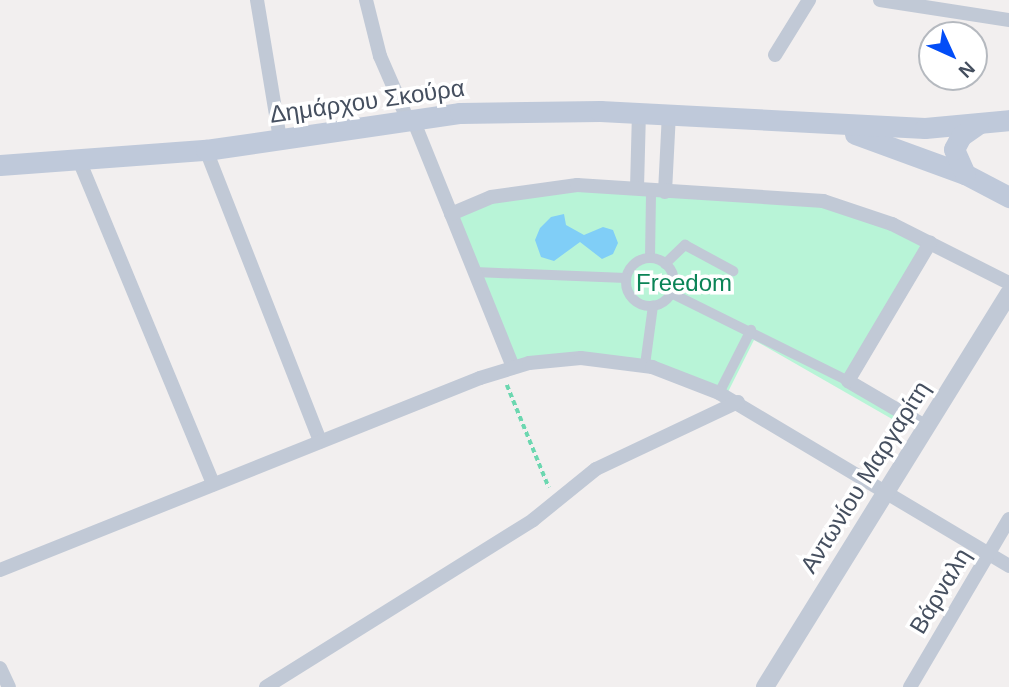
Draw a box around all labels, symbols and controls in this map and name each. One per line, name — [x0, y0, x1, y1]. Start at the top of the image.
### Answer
north arrow — [918, 21, 988, 91]
text: N — [955, 58, 979, 82]
street label: Δημάρχου Σκούρα — [268, 73, 466, 129]
park label: Freedom — [636, 269, 732, 297]
street label: Αντωνίου Μαργαρίτη — [794, 376, 936, 578]
street label: Βάρναλη — [903, 543, 977, 639]

